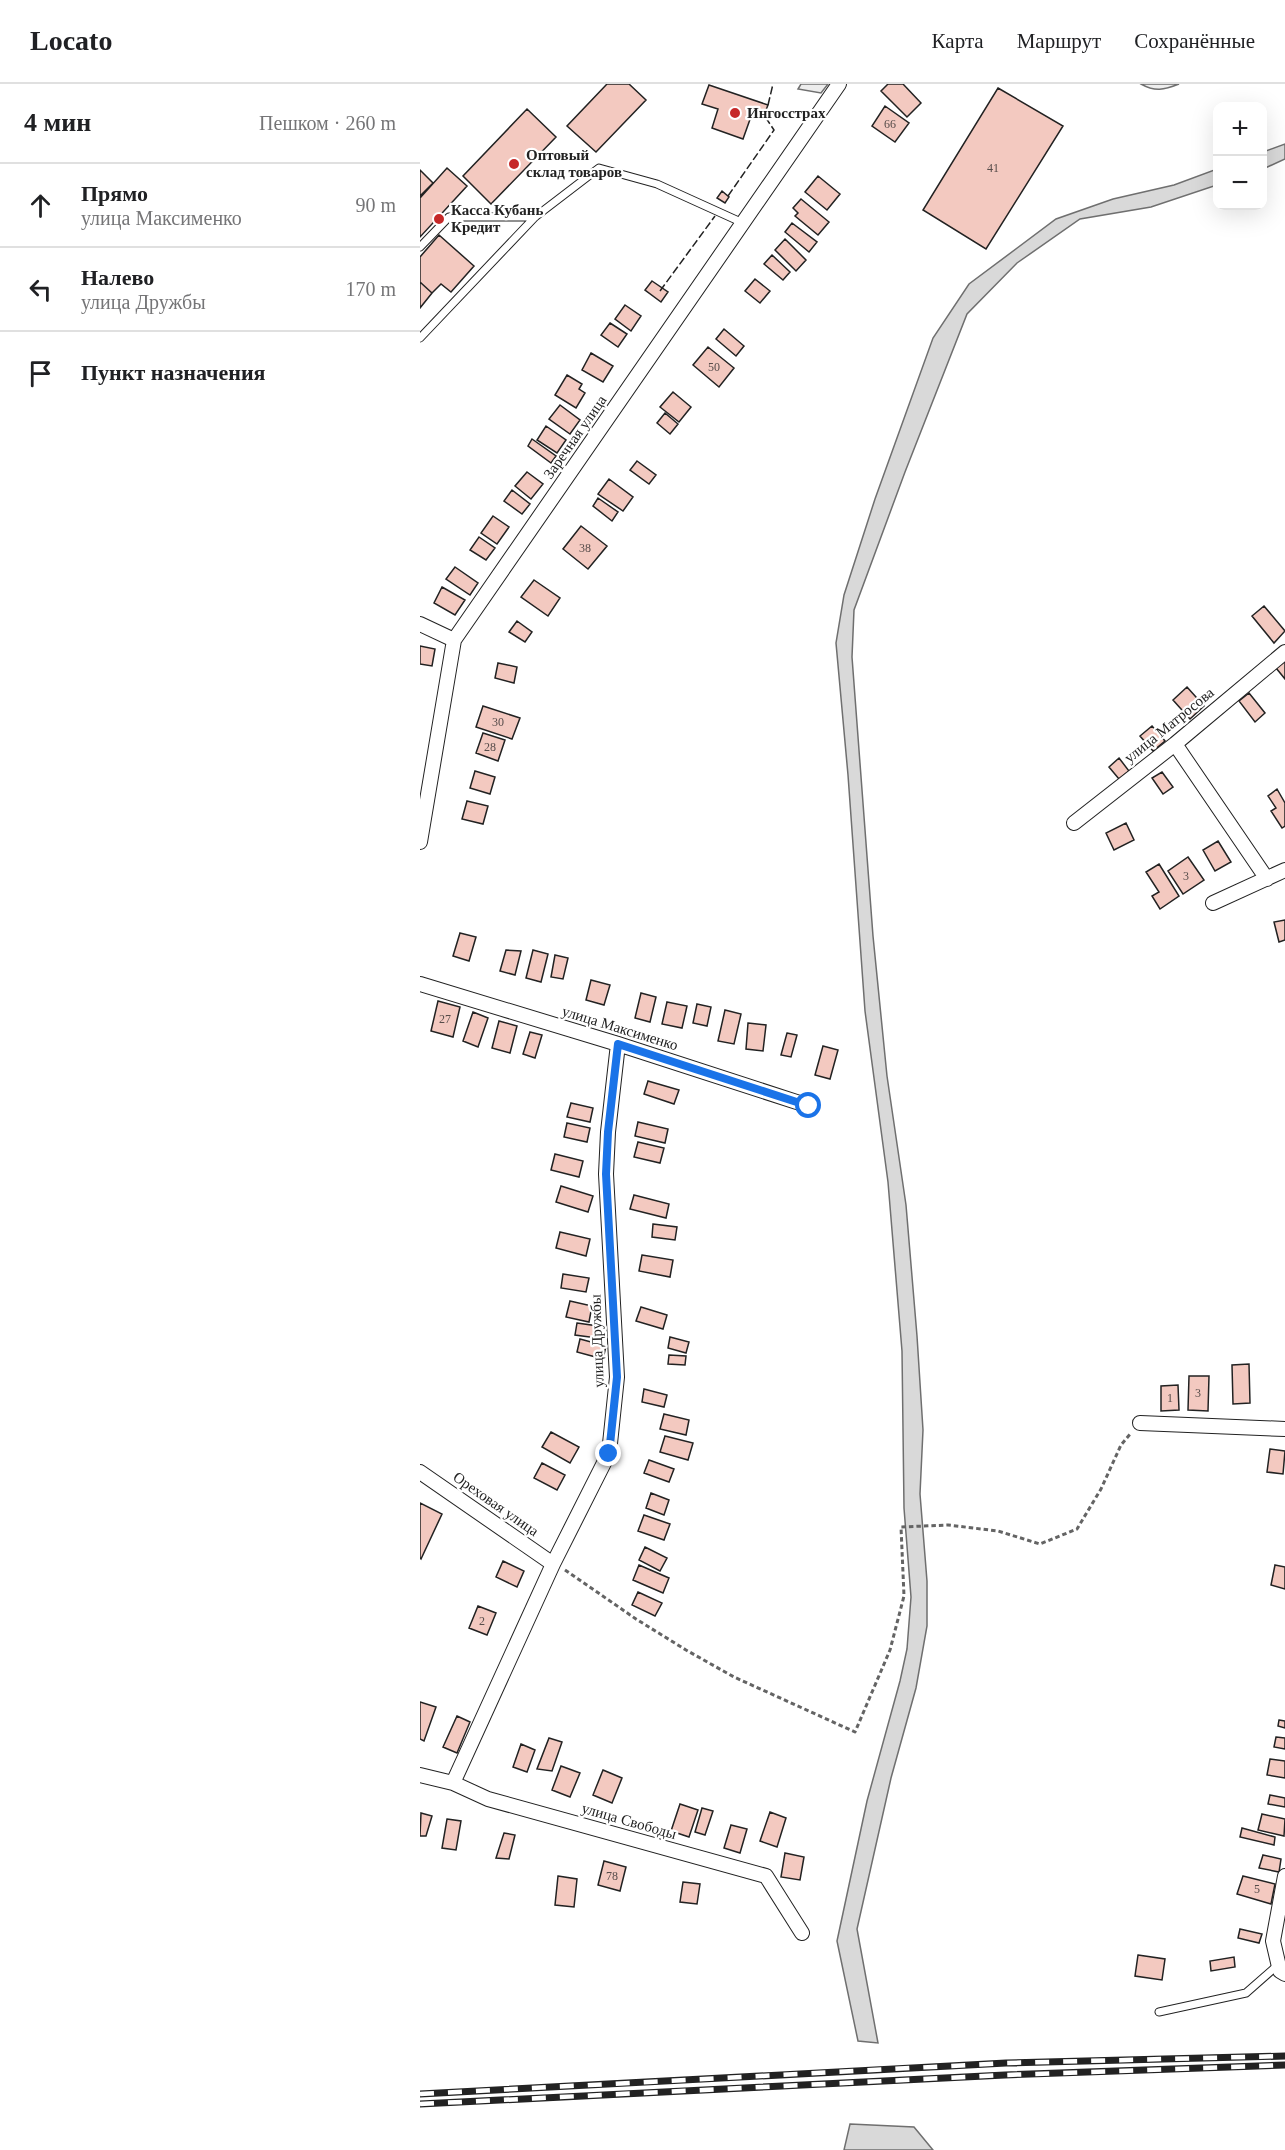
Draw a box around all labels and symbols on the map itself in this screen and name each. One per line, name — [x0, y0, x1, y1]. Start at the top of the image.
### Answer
place label: Ингосстрах — [747, 105, 826, 121]
marker: Ингосстрах — [728, 106, 742, 120]
house number: 66 — [884, 117, 896, 131]
place label: Оптовый склад товаров — [526, 147, 622, 180]
marker: Оптовый склад товаров — [507, 157, 521, 171]
house number: 41 — [987, 161, 999, 175]
place label: Касса Кубань Кредит — [451, 202, 543, 235]
marker: Касса Кубань Кредит — [432, 212, 446, 226]
house number: 50 — [708, 360, 720, 374]
street label: Заречная улица — [540, 392, 610, 482]
house number: 38 — [579, 541, 591, 555]
street label: улица Матросова — [1121, 684, 1217, 766]
house number: 30 — [492, 715, 504, 729]
house number: 28 — [484, 740, 496, 754]
house number: 3 — [1183, 869, 1189, 883]
street label: улица Максименко — [560, 1003, 680, 1053]
house number: 27 — [439, 1012, 451, 1026]
route start — [795, 1092, 821, 1118]
street label: улица Дружбы — [587, 1294, 607, 1388]
house number: 3 — [1195, 1386, 1201, 1400]
house number: 1 — [1167, 1391, 1173, 1405]
route end — [595, 1440, 621, 1466]
street label: Ореховая улица — [450, 1469, 542, 1540]
house number: 2 — [479, 1614, 485, 1628]
street label: улица Свободы — [580, 1800, 678, 1842]
house number: 78 — [606, 1869, 618, 1883]
house number: 5 — [1254, 1882, 1260, 1896]

